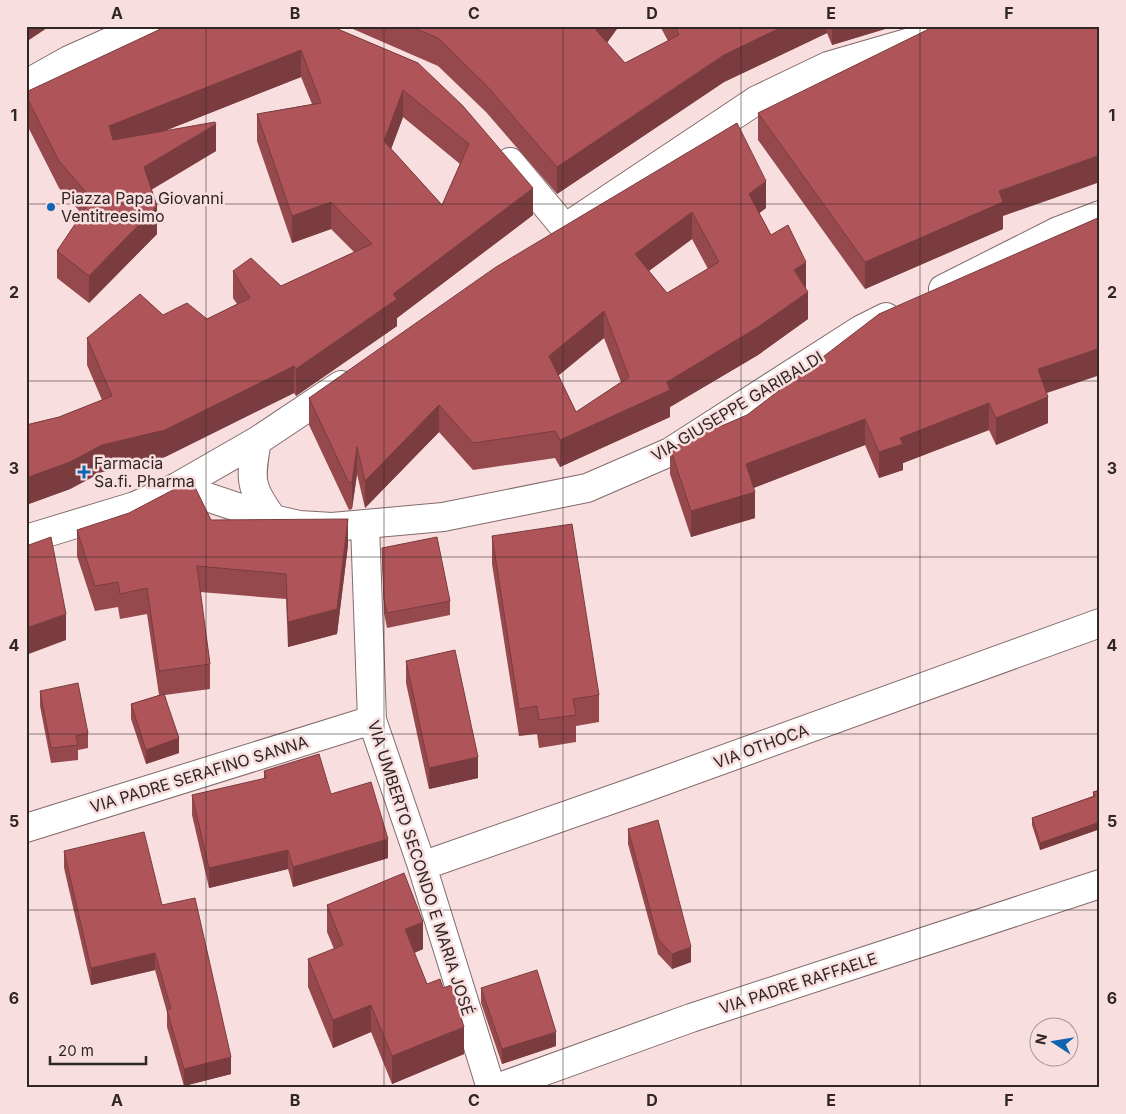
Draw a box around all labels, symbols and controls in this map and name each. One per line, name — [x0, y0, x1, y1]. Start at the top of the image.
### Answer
text: A — [111, 3, 123, 23]
text: B — [290, 3, 300, 23]
text: C — [468, 3, 480, 23]
text: D — [646, 3, 658, 23]
text: E — [826, 3, 836, 23]
text: F — [1004, 3, 1014, 23]
text: 1 — [11, 105, 17, 125]
text: 1 — [1109, 105, 1115, 125]
place label: Piazza Papa Giovanni Ventitreesimo — [61, 188, 224, 226]
marker: Piazza Papa Giovanni Ventitreesimo — [45, 201, 57, 213]
text: 2 — [9, 282, 19, 302]
text: 2 — [1107, 282, 1117, 302]
street label: VIA GIUSEPPE GARIBALDI — [647, 347, 827, 465]
place label: Farmacia Sa.fi. Pharma — [94, 453, 195, 491]
text: 3 — [9, 458, 19, 478]
text: 3 — [1107, 458, 1117, 478]
marker: Farmacia Sa.fi. Pharma — [78, 466, 90, 478]
text: 4 — [9, 635, 20, 655]
text: 4 — [1107, 635, 1118, 655]
street label: VIA UMBERTO SECONDO E MARIA JOSÉ — [364, 718, 478, 1018]
street label: VIA OTHOCA — [711, 720, 811, 772]
street label: VIA PADRE SERAFINO SANNA — [87, 731, 311, 817]
text: 5 — [9, 811, 19, 831]
text: 5 — [1107, 811, 1117, 831]
street label: VIA PADRE RAFFAELE — [716, 948, 880, 1018]
text: 6 — [9, 988, 19, 1008]
text: 6 — [1107, 988, 1117, 1008]
north arrow — [1028, 1016, 1078, 1066]
text: N — [1031, 1032, 1050, 1046]
scale bar — [50, 1034, 146, 1066]
text: 20 m — [58, 1041, 94, 1060]
text: A — [111, 1090, 123, 1110]
text: B — [290, 1090, 300, 1110]
text: C — [468, 1090, 480, 1110]
text: D — [646, 1090, 658, 1110]
text: E — [826, 1090, 836, 1110]
text: F — [1004, 1090, 1014, 1110]

